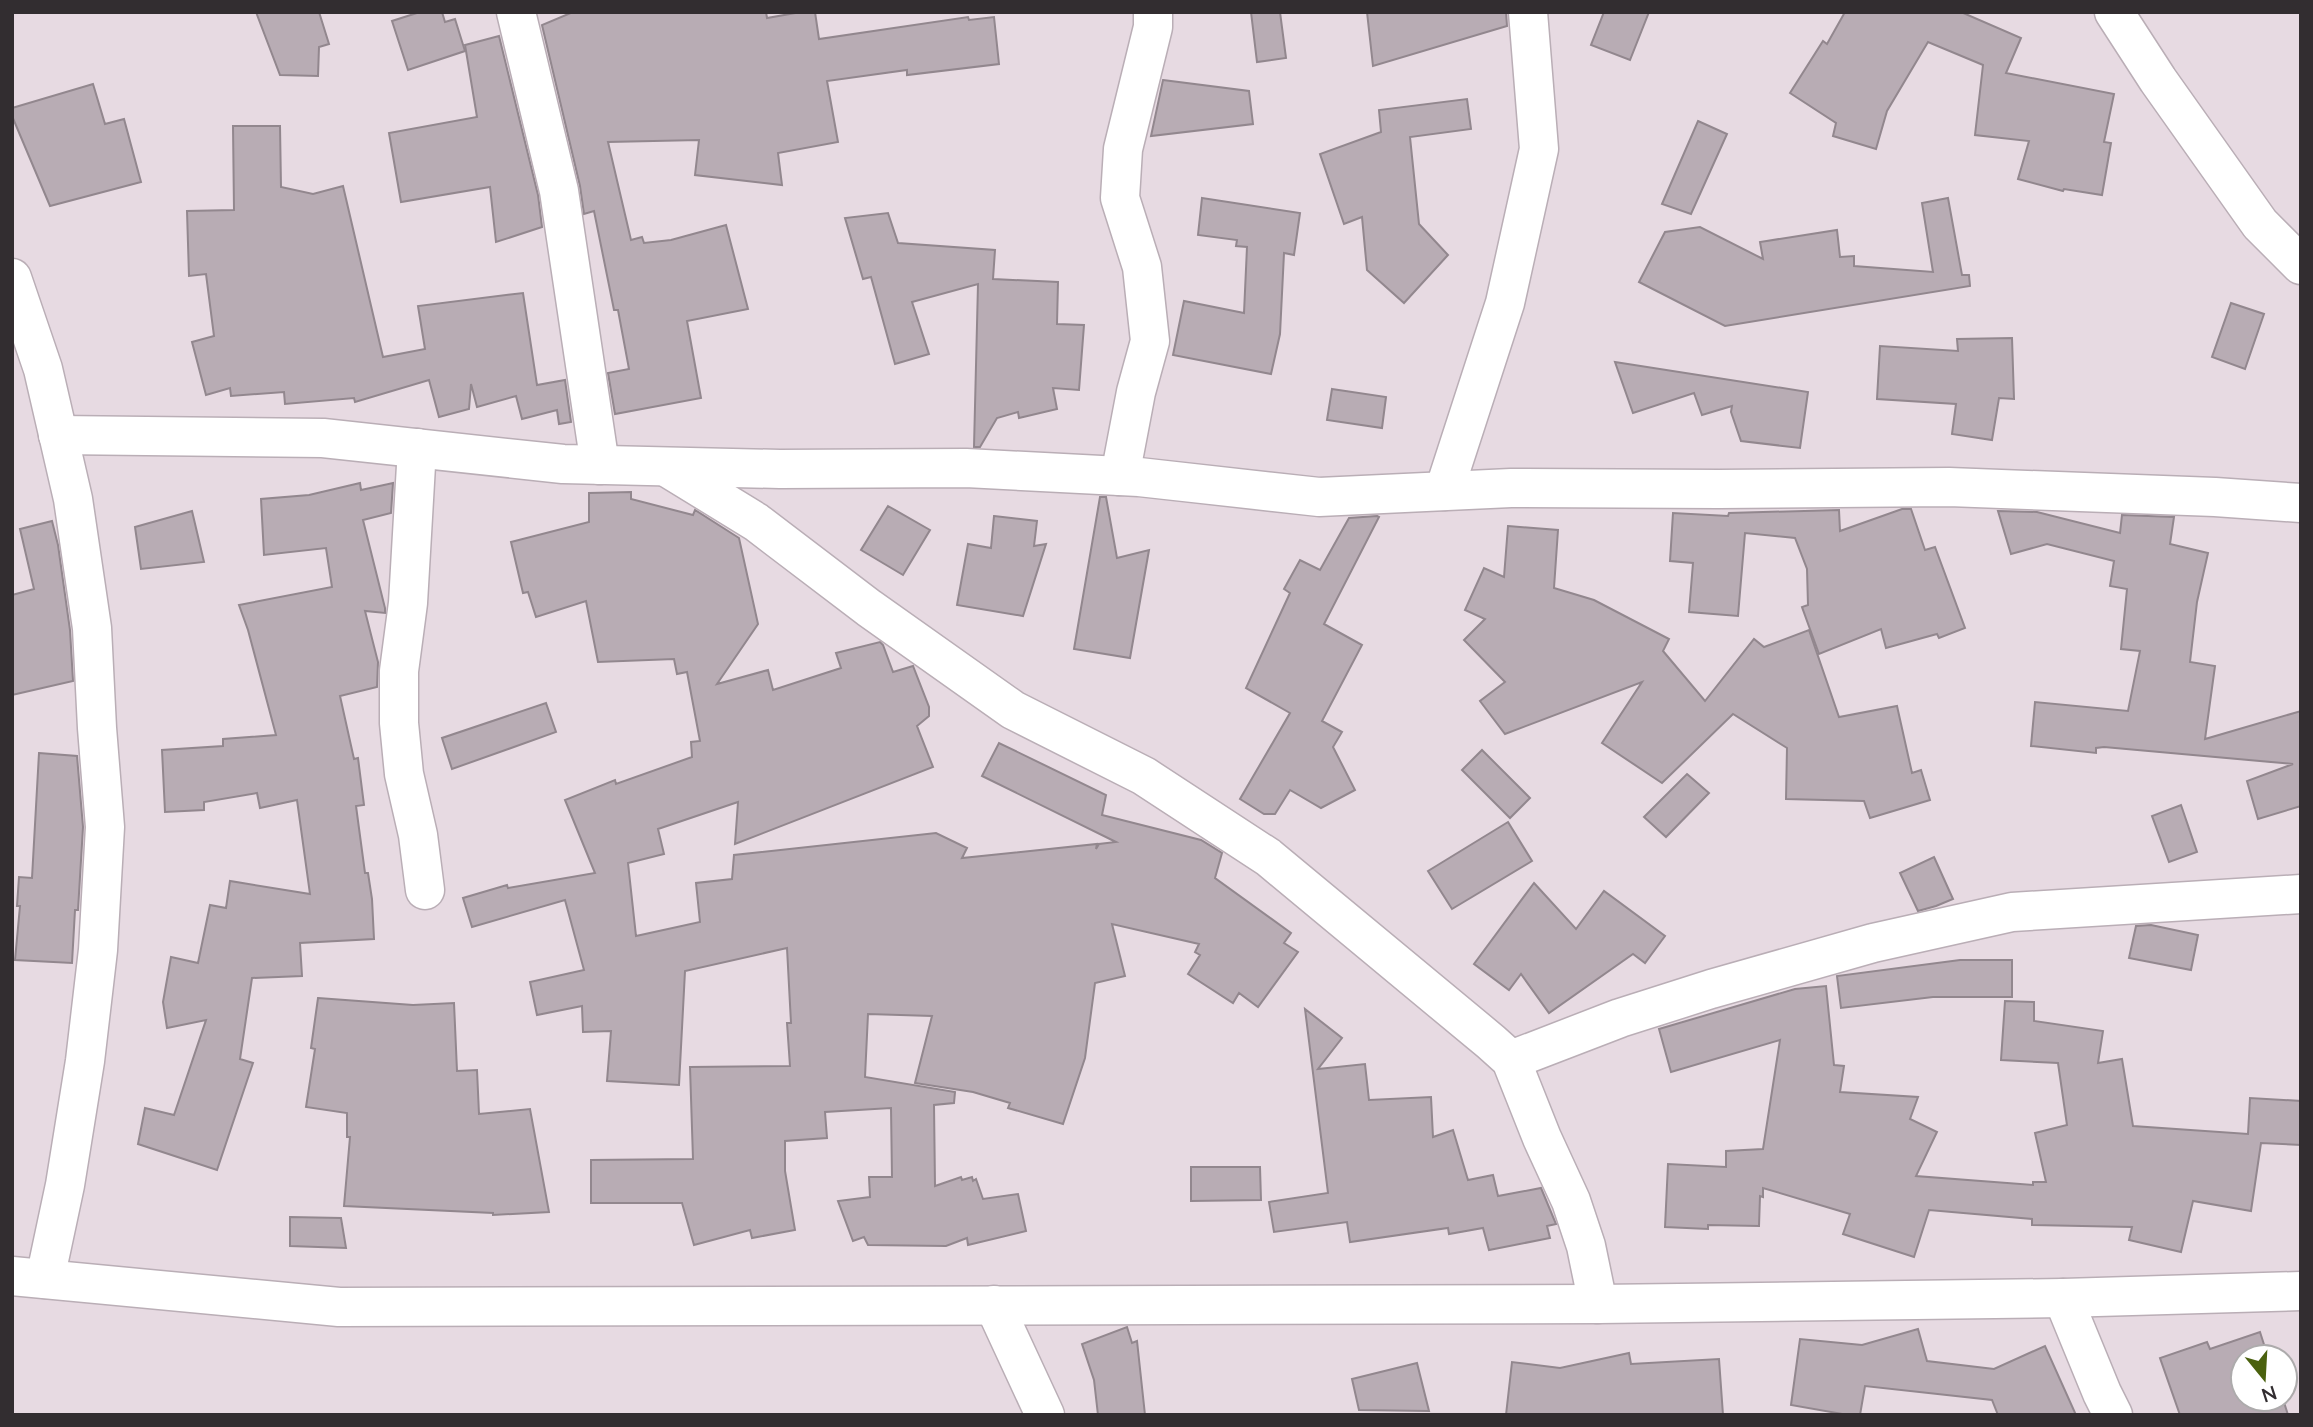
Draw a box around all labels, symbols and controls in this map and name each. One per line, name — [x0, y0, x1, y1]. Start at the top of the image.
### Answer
north arrow — [2229, 1343, 2299, 1413]
text: N — [2259, 1381, 2280, 1408]

